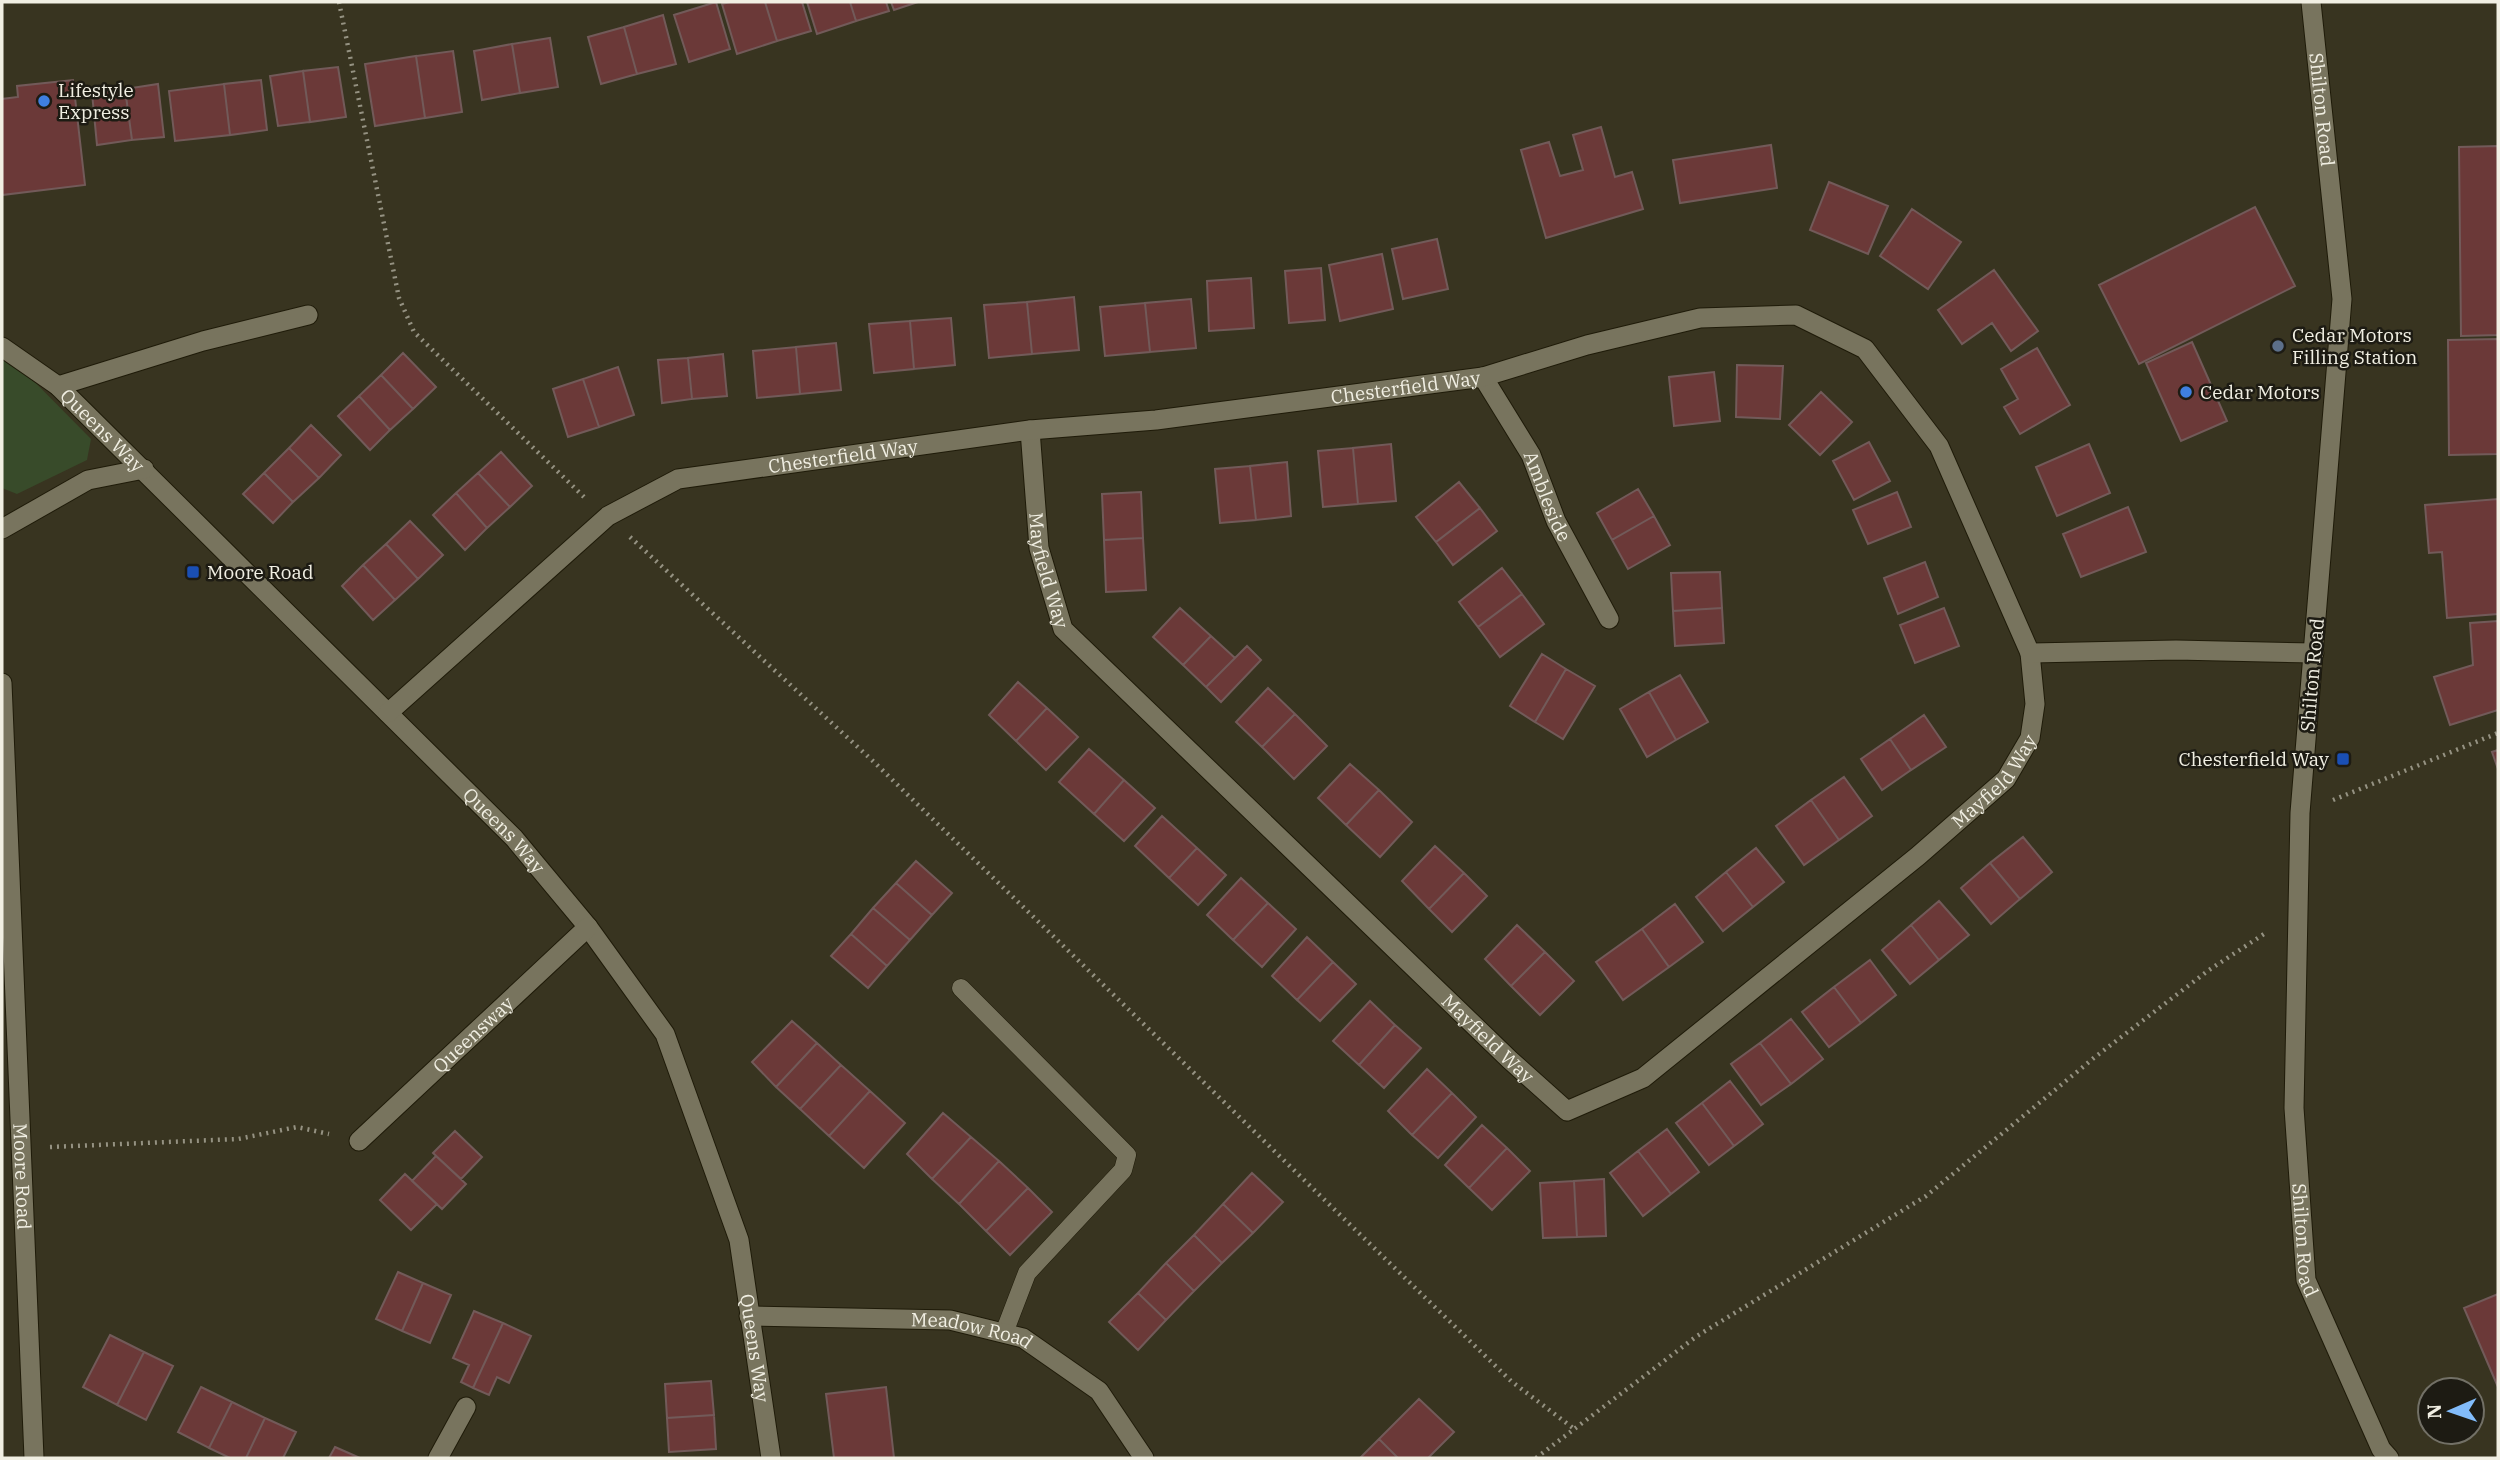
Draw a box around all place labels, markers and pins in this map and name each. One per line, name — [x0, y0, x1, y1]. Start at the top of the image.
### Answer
place label: Lifestyle Express — [58, 78, 134, 124]
marker: Lifestyle Express — [36, 93, 52, 109]
place label: Cedar Motors Filling Station — [2292, 323, 2417, 369]
marker: Cedar Motors Filling Station — [2270, 338, 2286, 354]
place label: Cedar Motors — [2200, 380, 2320, 404]
marker: Cedar Motors — [2178, 384, 2194, 400]
place label: Moore Road — [207, 560, 314, 584]
marker: Moore Road — [185, 564, 201, 580]
place label: Chesterfield Way — [2178, 747, 2330, 771]
marker: Chesterfield Way — [2335, 751, 2351, 767]

